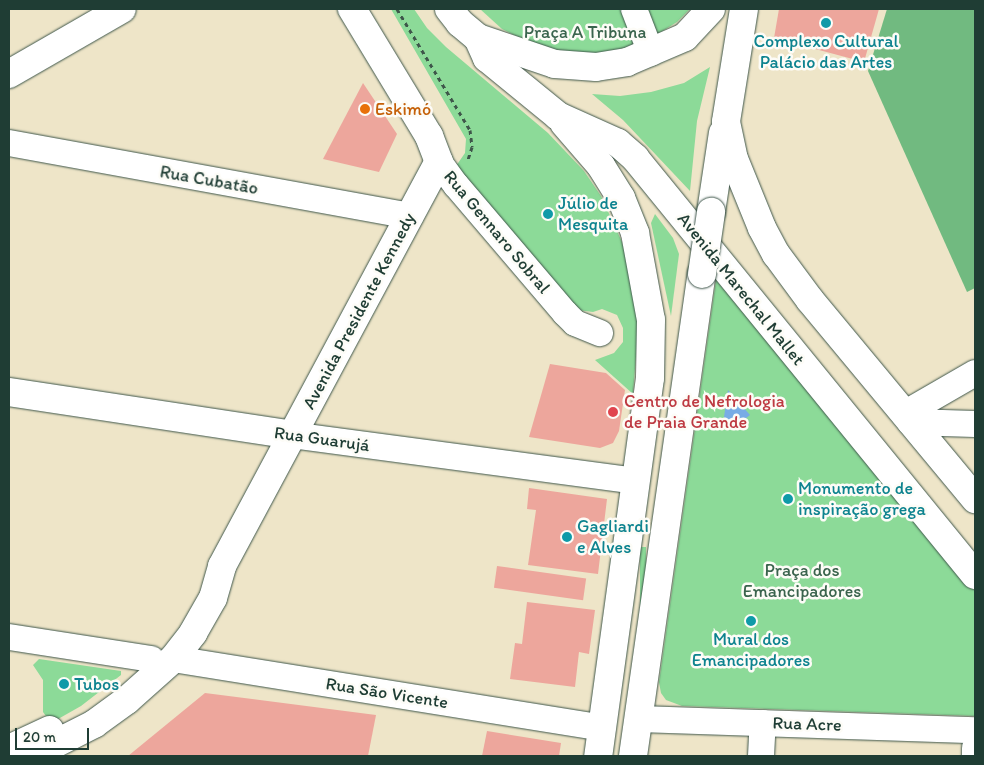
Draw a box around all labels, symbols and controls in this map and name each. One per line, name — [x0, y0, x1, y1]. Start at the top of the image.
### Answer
marker: Complexo Cultural Palácio das Artes — [820, 17, 832, 29]
park label: Praça A Tribuna — [523, 21, 647, 43]
place label: Complexo Cultural Palácio das Artes — [753, 31, 899, 74]
place label: Eskimó — [375, 98, 431, 120]
marker: Eskimó — [359, 103, 371, 115]
street label: Rua Cubatão — [159, 161, 259, 199]
street label: Rua Gennaro Sobral — [440, 166, 554, 298]
place label: Júlio de Mesquita — [558, 193, 628, 235]
marker: Júlio de Mesquita — [542, 208, 554, 220]
street label: Avenida Marechal Mallet — [673, 208, 809, 370]
street label: Avenida Presidente Kennedy — [298, 209, 420, 413]
place label: Centro de Nefrologia de Praia Grande — [624, 391, 784, 434]
marker: Centro de Nefrologia de Praia Grande — [606, 405, 620, 419]
street label: Rua Guarujá — [273, 422, 371, 456]
place label: Monumento de inspiração grega — [798, 478, 925, 520]
marker: Monumento de inspiração grega — [782, 493, 794, 505]
place label: Gagliardi e Alves — [577, 516, 649, 558]
marker: Gagliardi e Alves — [561, 531, 573, 543]
park label: Praça dos Emancipadores — [743, 560, 861, 602]
marker: Mural dos Emancipadores — [745, 615, 757, 627]
place label: Mural dos Emancipadores — [692, 629, 810, 672]
place label: Tubos — [74, 673, 119, 695]
street label: Rua São Vicente — [324, 673, 450, 713]
marker: Tubos — [58, 678, 70, 690]
street label: Rua Acre — [772, 712, 842, 736]
scale bar — [18, 718, 91, 750]
text: 20 m — [23, 728, 56, 746]

